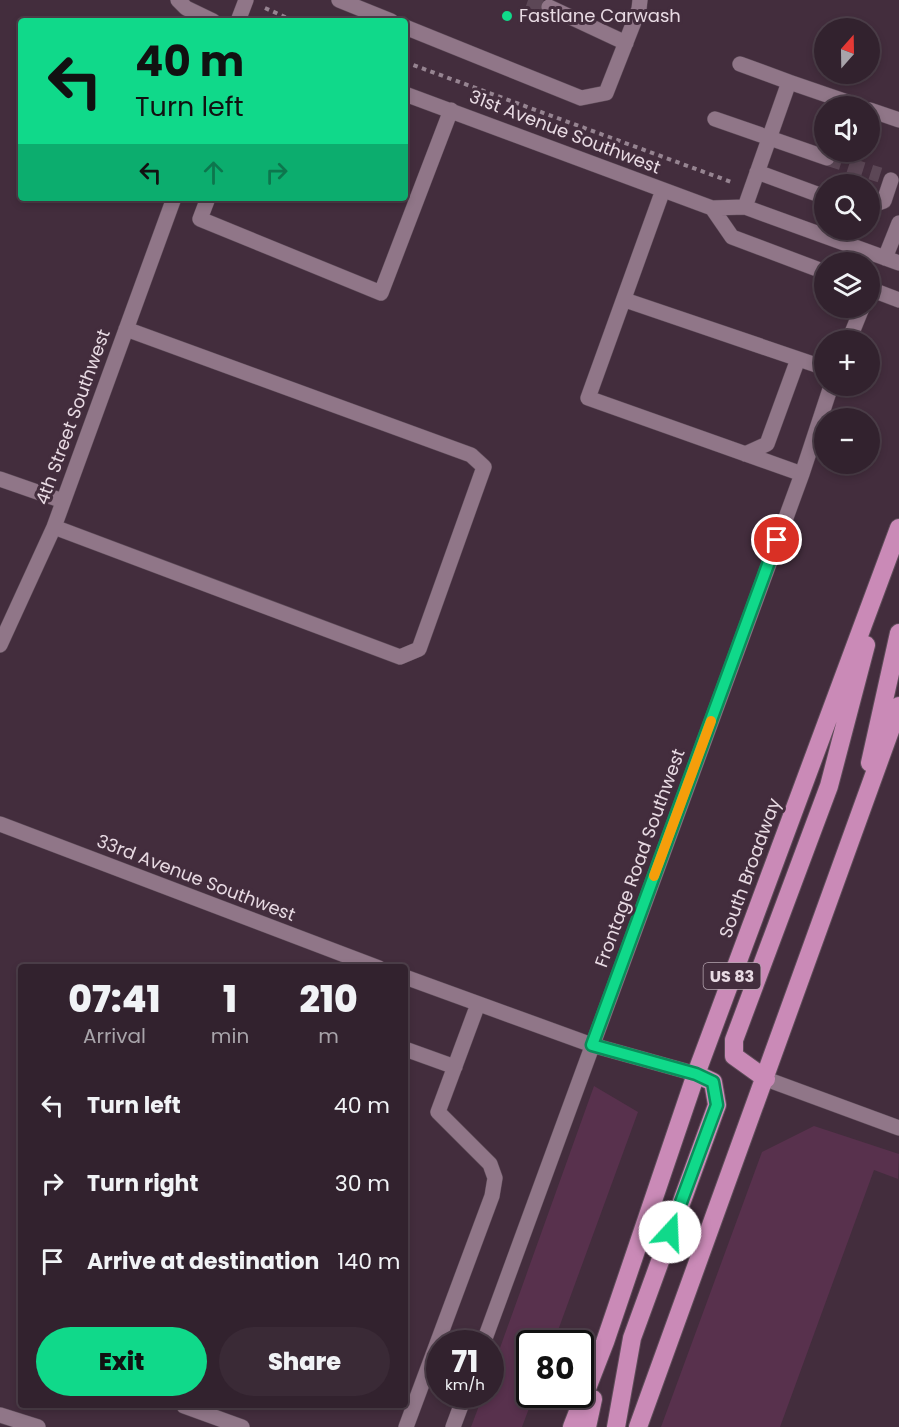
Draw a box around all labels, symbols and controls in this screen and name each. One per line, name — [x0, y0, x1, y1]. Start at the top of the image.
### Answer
place label: Fastlane Carwash — [519, 3, 681, 28]
marker: Fastlane Carwash — [500, 9, 514, 23]
north arrow — [814, 18, 880, 84]
map controls — [814, 18, 880, 474]
text: 40 m — [135, 32, 244, 91]
icon: left — [36, 42, 114, 120]
street label: 31st Avenue Southwest — [466, 83, 664, 180]
text: Turn left — [135, 88, 244, 125]
button: sound — [814, 96, 880, 162]
icon: left — [134, 156, 167, 189]
icon: ahead — [197, 156, 230, 189]
icon: right — [260, 156, 293, 189]
button: search — [814, 174, 880, 240]
button: layers — [814, 252, 880, 318]
street label: 4th Street Southwest — [29, 326, 116, 508]
button: + — [814, 330, 880, 396]
button: − — [814, 408, 880, 474]
pin — [751, 514, 802, 565]
icon: arrive — [760, 523, 793, 556]
street label: Frontage Road Southwest — [588, 745, 691, 971]
street label: South Broadway — [713, 794, 786, 941]
street label: 33rd Avenue Southwest — [93, 828, 299, 927]
road number: US 83 — [704, 963, 760, 989]
text: 07:41 — [68, 974, 161, 1025]
text: 1 — [223, 974, 237, 1025]
text: 210 — [300, 974, 358, 1025]
text: Arrival — [83, 1022, 146, 1050]
text: min — [211, 1022, 249, 1050]
text: m — [318, 1022, 339, 1050]
icon: left — [36, 1089, 69, 1122]
text: Turn left — [87, 1090, 181, 1121]
text: 40 m — [334, 1090, 390, 1121]
icon: right — [36, 1167, 69, 1200]
text: Turn right — [87, 1168, 198, 1199]
text: 30 m — [335, 1168, 390, 1199]
position arrow — [638, 1200, 702, 1264]
icon: arrive — [36, 1245, 69, 1278]
text: Arrive at destination — [87, 1246, 319, 1277]
text: 140 m — [337, 1246, 401, 1277]
button: Exit — [36, 1327, 207, 1396]
button: Share — [219, 1327, 390, 1396]
speed limit sign: 80 — [516, 1330, 594, 1408]
text: 71 — [451, 1340, 479, 1383]
text: km/h — [445, 1374, 485, 1395]

